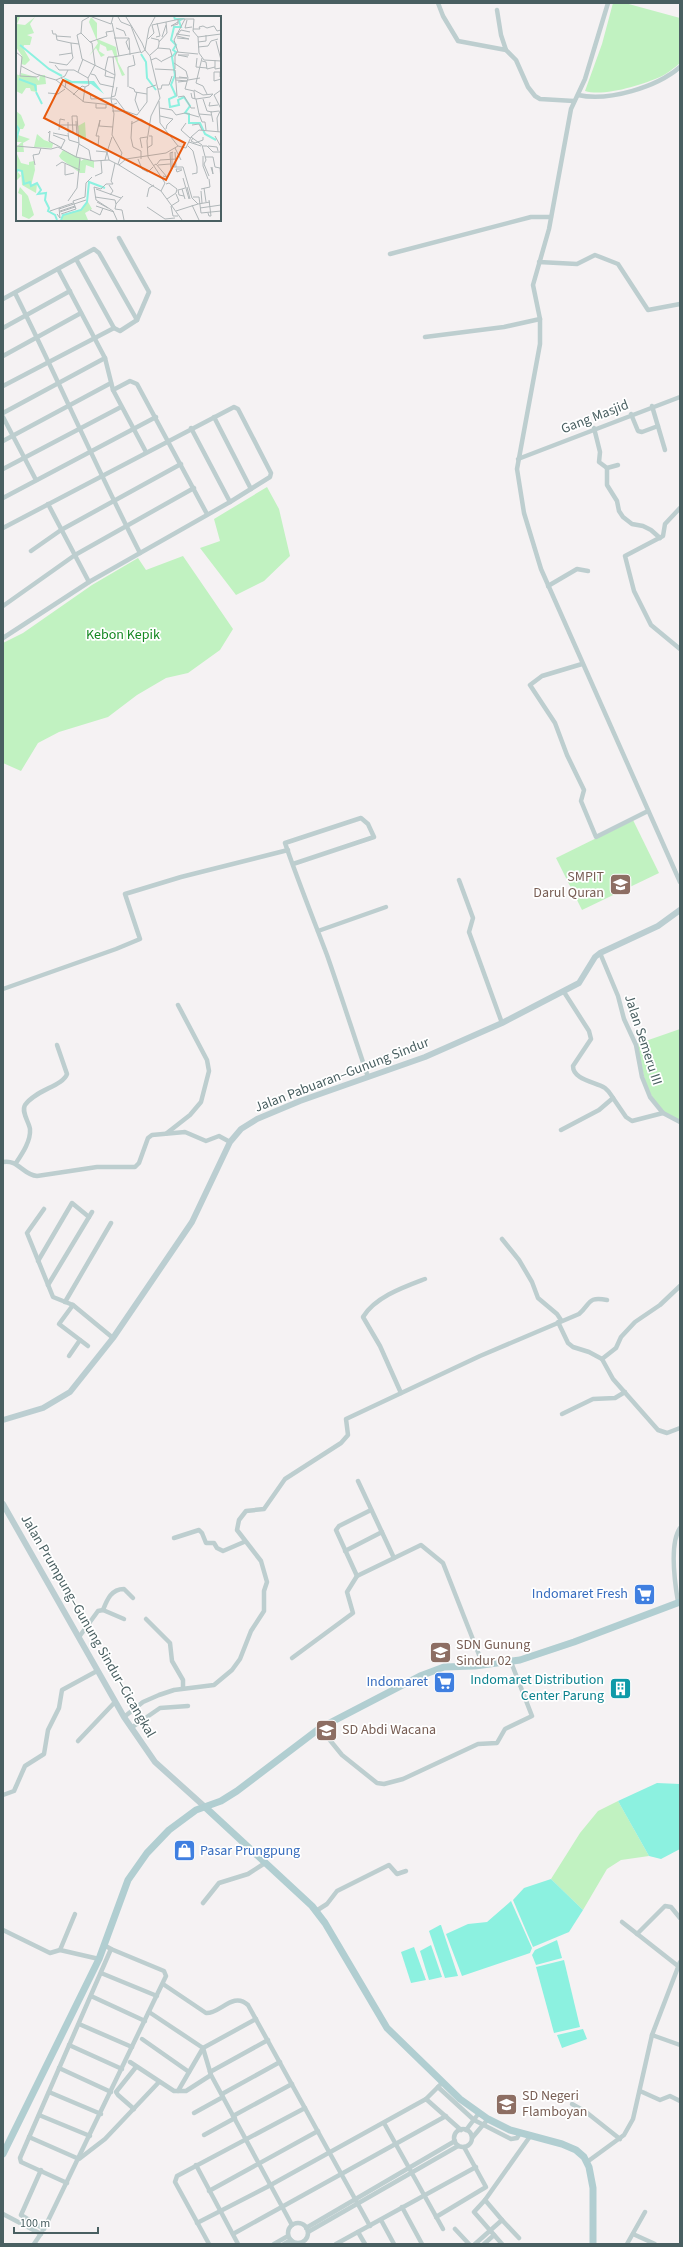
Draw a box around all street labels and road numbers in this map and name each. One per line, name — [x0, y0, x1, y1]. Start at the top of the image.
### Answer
street label: Gang Masjid — [558, 395, 632, 439]
street label: Jalan Semeru III — [619, 992, 667, 1088]
street label: Jalan Pabuaran–Gunung Sindur — [252, 1032, 432, 1118]
street label: Jalan Prumpung–Gunung Sindur–Cicangkal — [16, 1511, 161, 1742]

